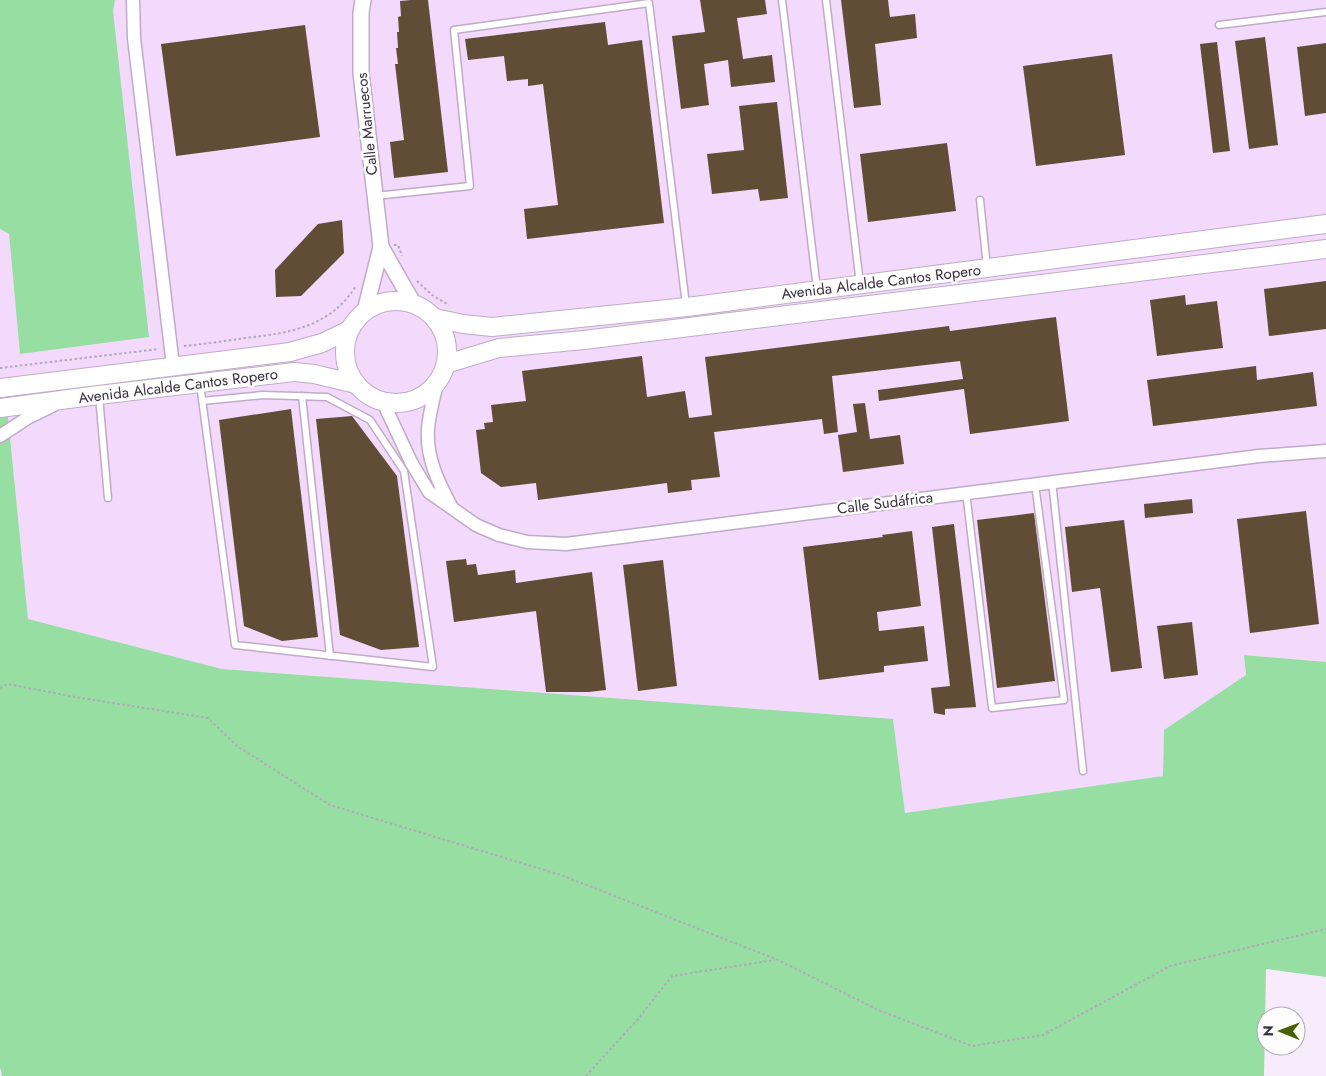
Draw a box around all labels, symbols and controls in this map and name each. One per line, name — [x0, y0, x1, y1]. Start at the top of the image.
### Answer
street label: Calle Marruecos — [351, 71, 383, 177]
street label: Avenida Alcalde Cantos Ropero — [780, 259, 982, 305]
street label: Avenida Alcalde Cantos Ropero — [77, 363, 279, 409]
street label: Calle Sudáfrica — [836, 486, 934, 520]
north arrow — [1256, 1006, 1306, 1056]
text: N — [1258, 1025, 1278, 1037]

